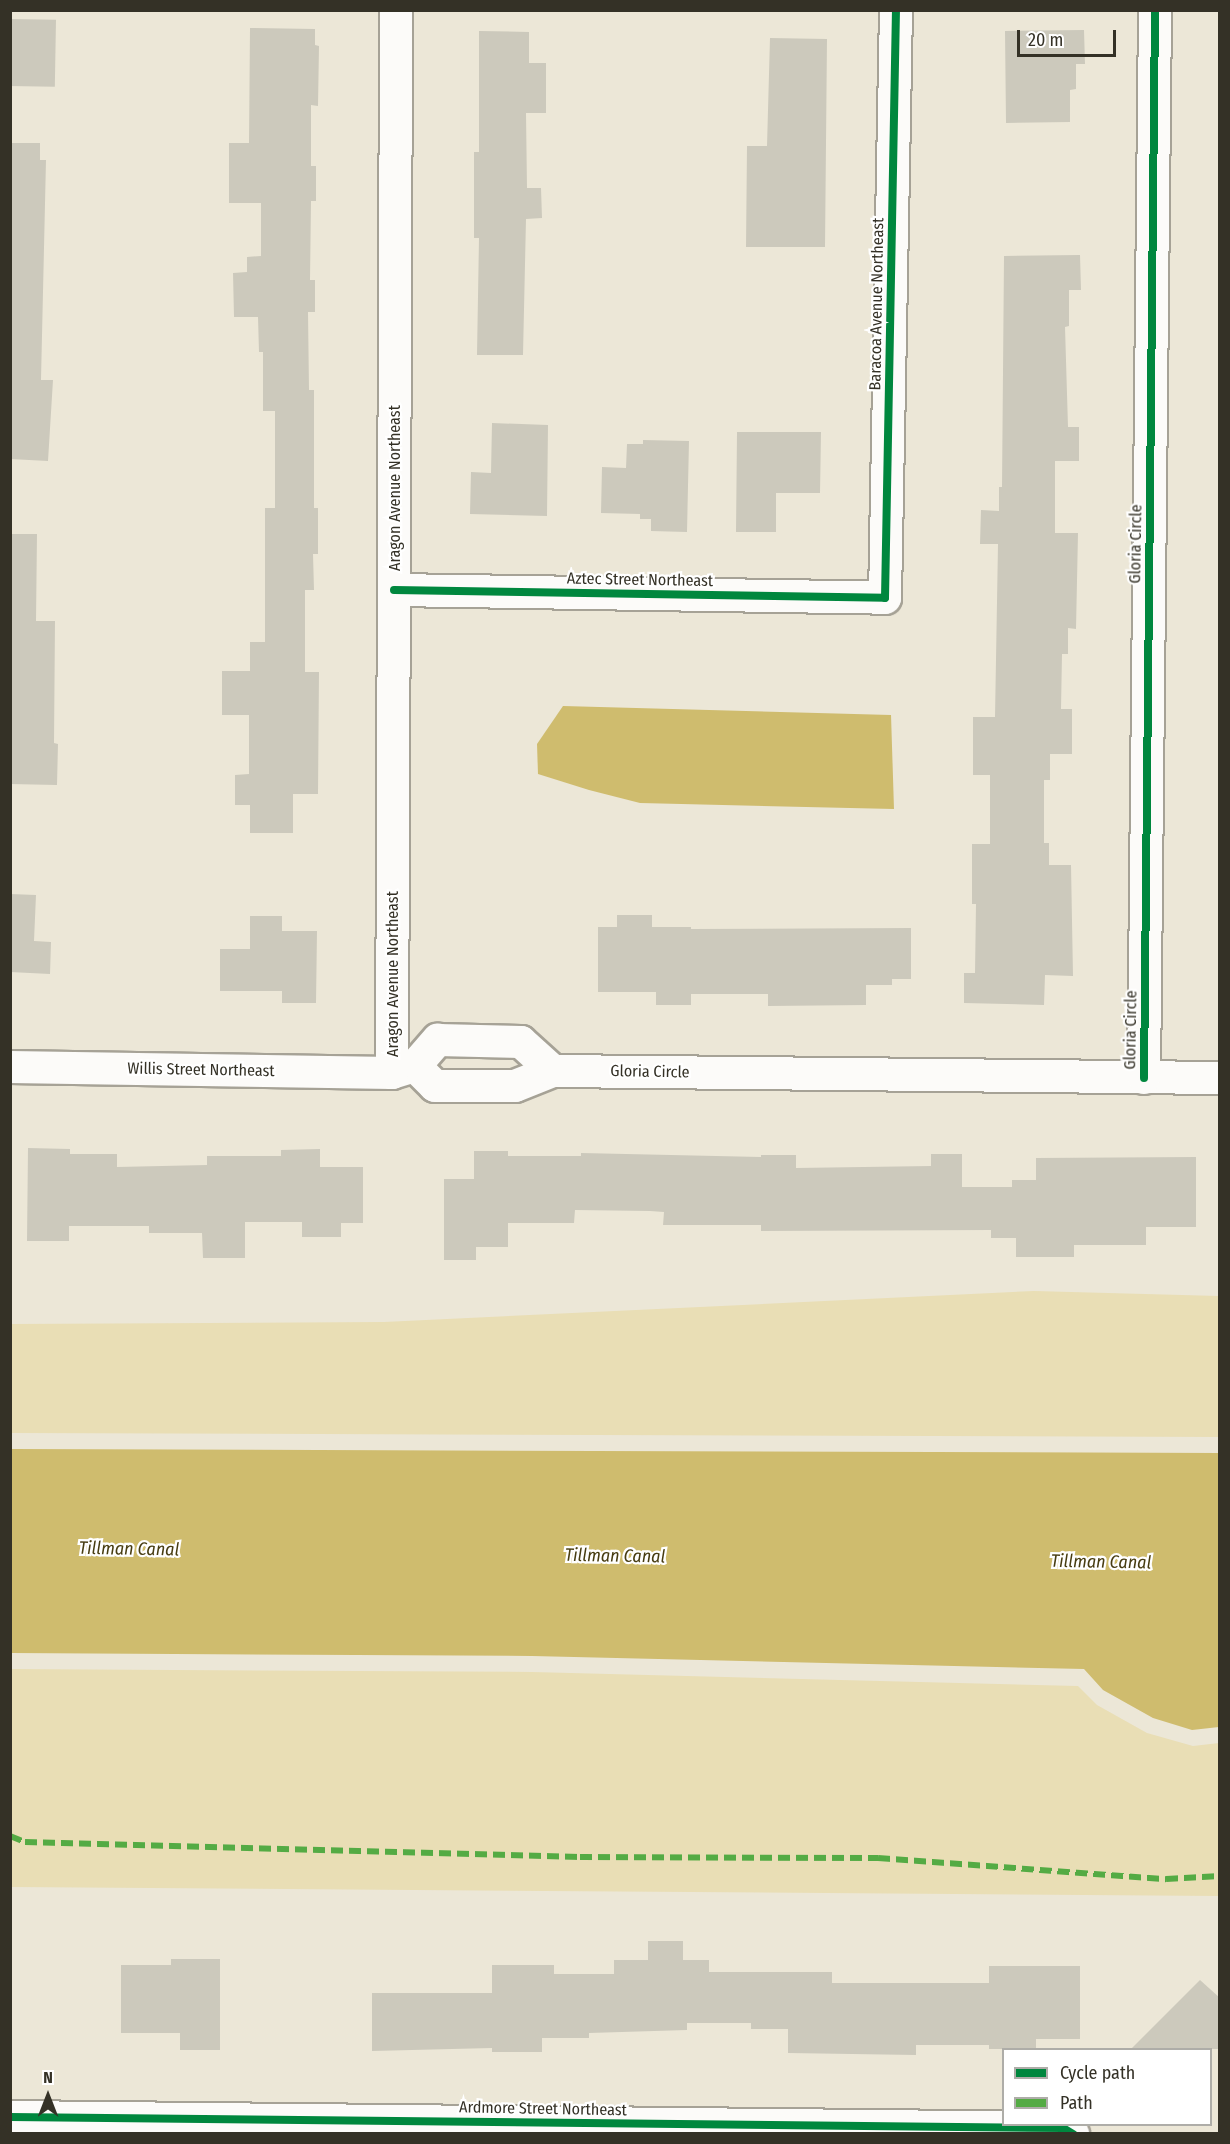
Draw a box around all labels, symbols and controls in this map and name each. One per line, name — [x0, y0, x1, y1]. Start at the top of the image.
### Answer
scale bar — [1020, 18, 1119, 56]
text: 20 m — [1028, 29, 1063, 51]
street label: Baracoa Avenue Northeast — [866, 217, 888, 391]
street label: Aragon Avenue Northeast — [385, 405, 405, 571]
street label: Gloria Circle — [1126, 504, 1146, 584]
street label: Aztec Street Northeast — [567, 569, 713, 591]
street label: Aragon Avenue Northeast — [383, 891, 403, 1057]
street label: Gloria Circle — [1121, 990, 1141, 1070]
street label: Willis Street Northeast — [127, 1059, 275, 1081]
street label: Gloria Circle — [610, 1062, 690, 1082]
water label: Tillman Canal — [79, 1537, 179, 1561]
water label: Tillman Canal — [565, 1544, 665, 1568]
water label: Tillman Canal — [1051, 1550, 1151, 1574]
legend — [1002, 2048, 1212, 2126]
text: Cycle path — [1060, 2062, 1135, 2084]
north arrow — [18, 2066, 78, 2126]
text: N — [43, 2068, 53, 2087]
text: Path — [1060, 2092, 1093, 2114]
street label: Ardmore Street Northeast — [459, 2098, 627, 2120]

